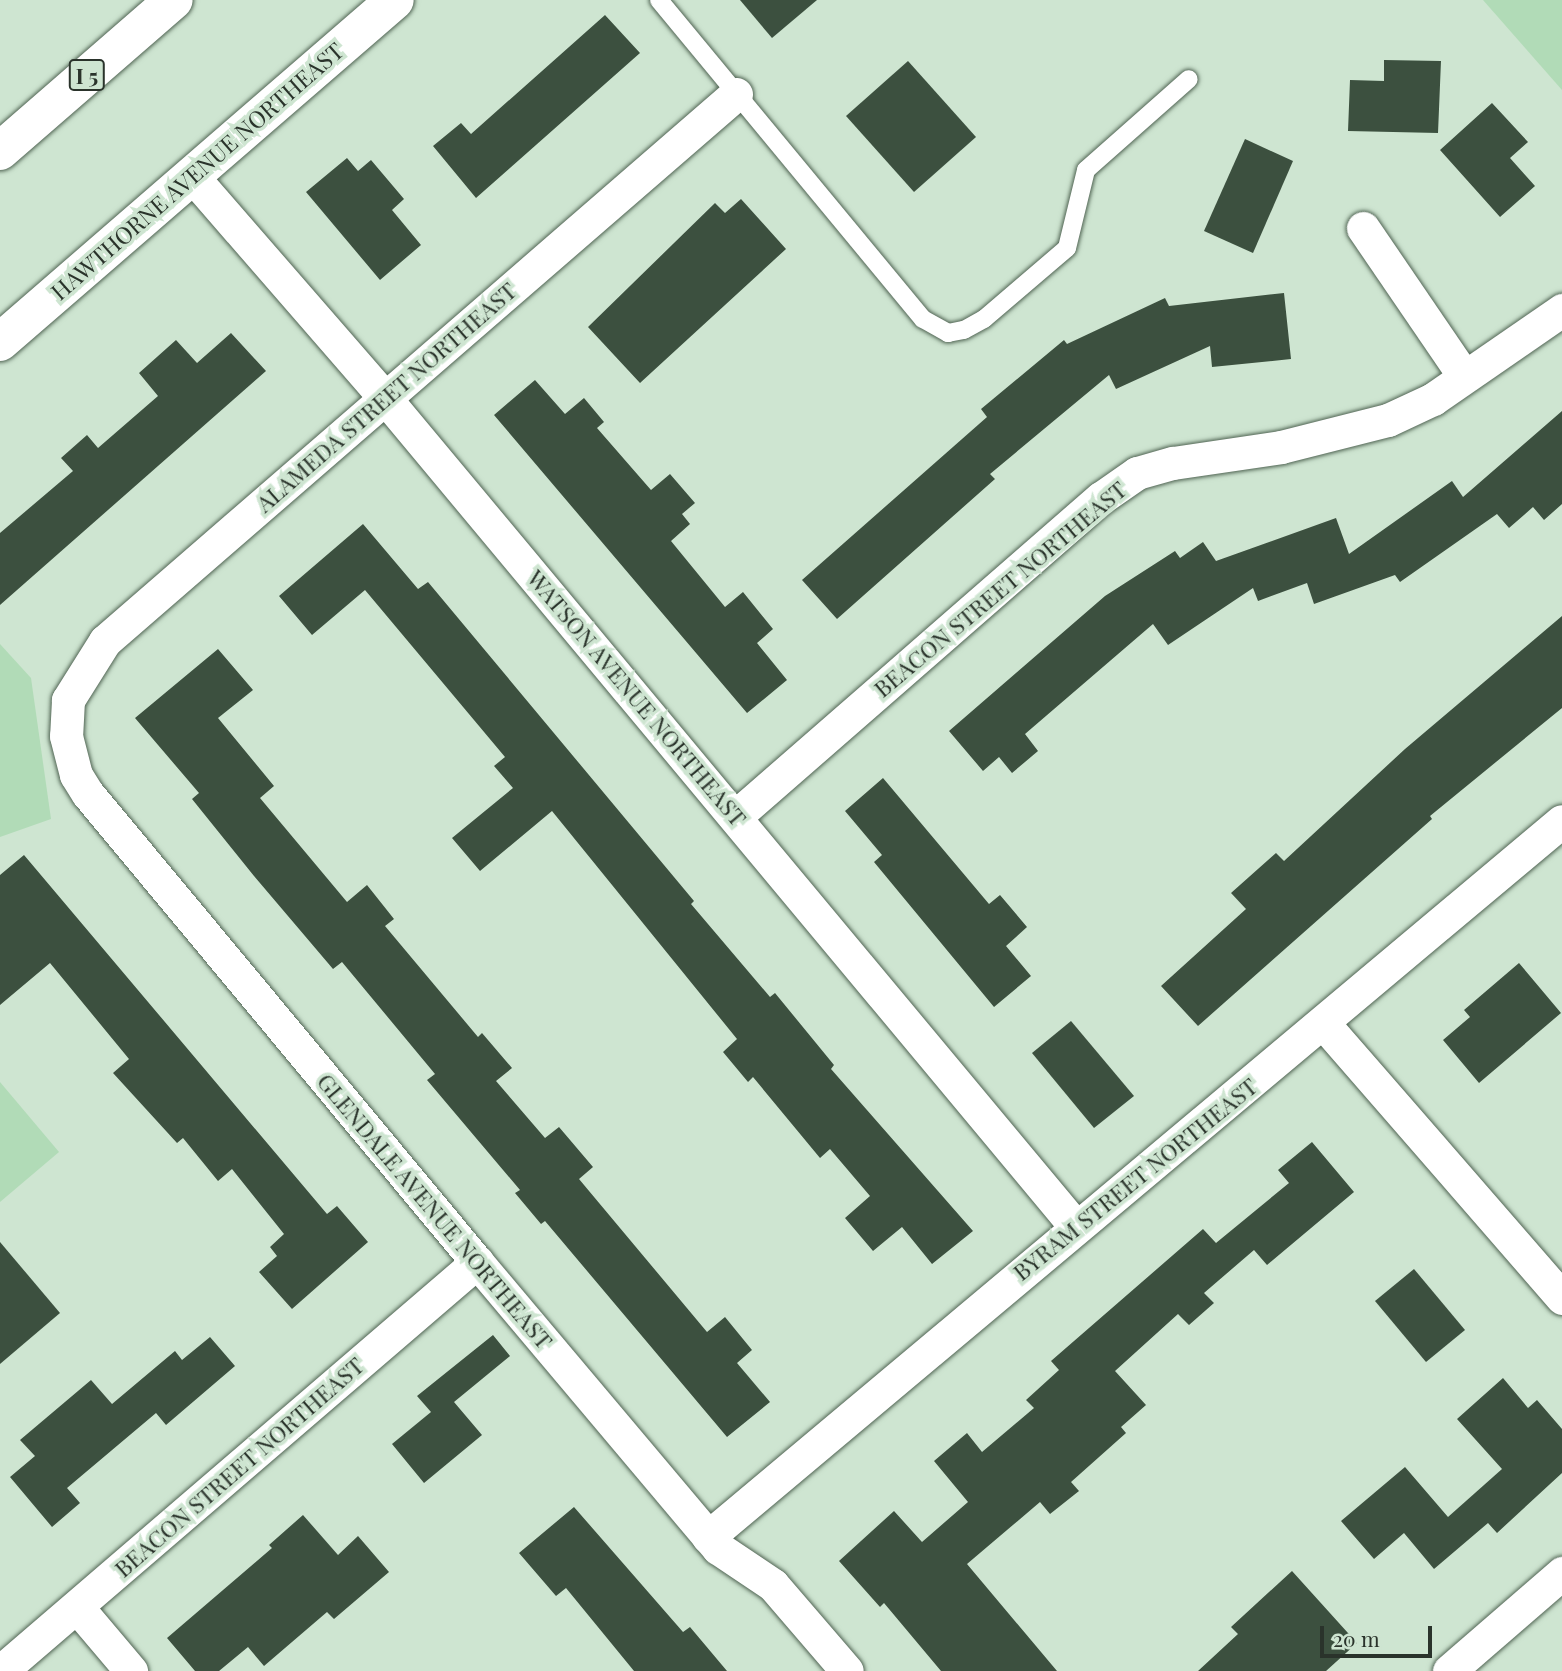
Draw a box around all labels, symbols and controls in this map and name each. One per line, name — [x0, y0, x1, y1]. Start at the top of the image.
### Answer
street label: HAWTHORNE AVENUE NORTHEAST — [45, 36, 349, 306]
road number: I 5 — [68, 57, 106, 92]
street label: ALAMEDA STREET NORTHEAST — [250, 276, 522, 518]
street label: BEACON STREET NORTHEAST — [868, 475, 1132, 703]
street label: WATSON AVENUE NORTHEAST — [522, 564, 752, 832]
street label: GLENDALE AVENUE NORTHEAST — [311, 1068, 559, 1354]
street label: BYRAM STREET NORTHEAST — [1007, 1072, 1263, 1286]
street label: BEACON STREET NORTHEAST — [109, 1351, 369, 1583]
scale bar — [1324, 1612, 1436, 1656]
text: 20 m — [1333, 1624, 1380, 1652]

